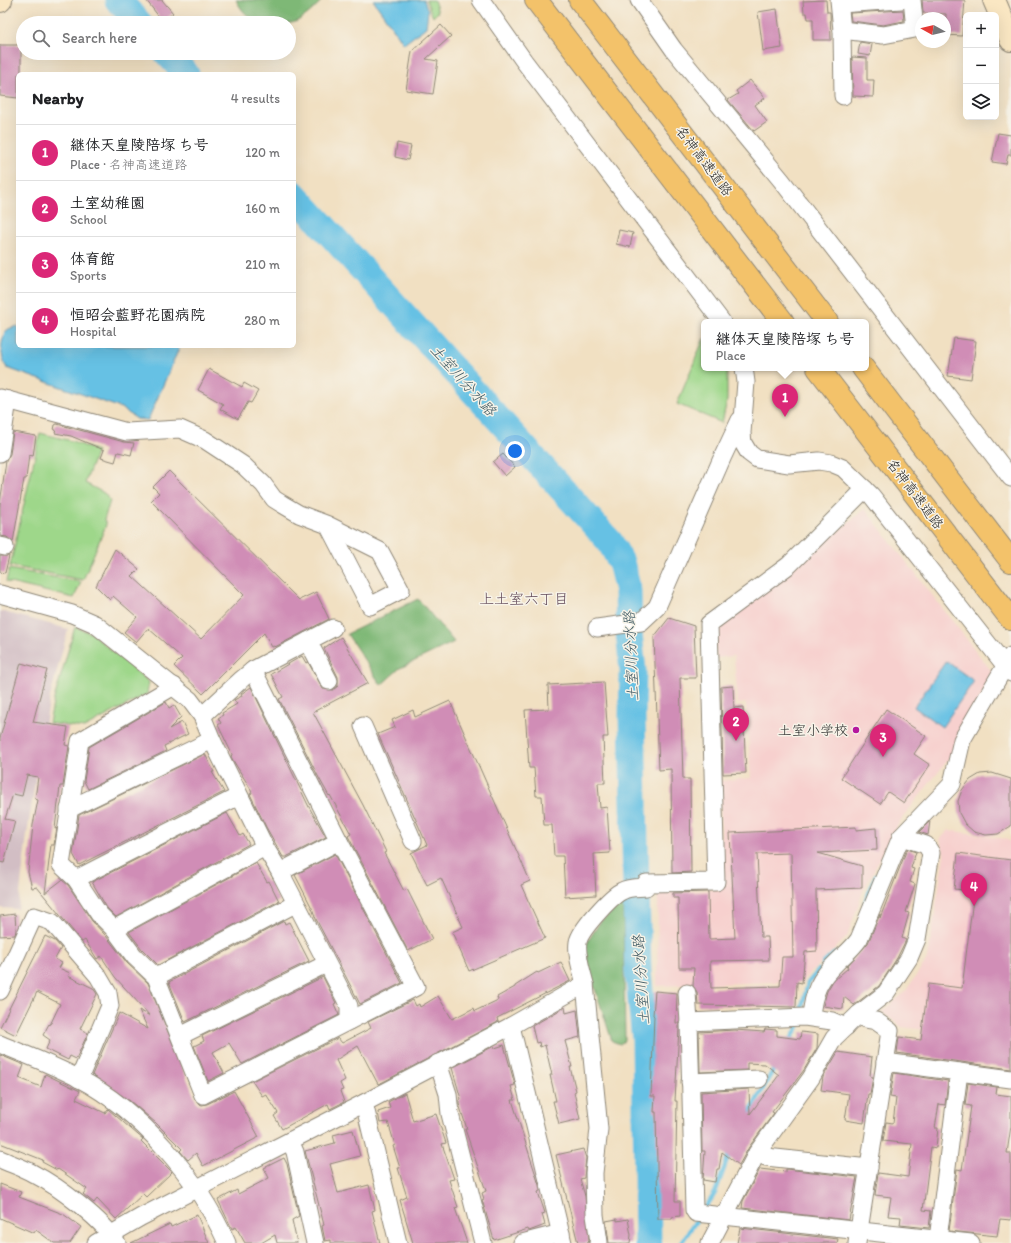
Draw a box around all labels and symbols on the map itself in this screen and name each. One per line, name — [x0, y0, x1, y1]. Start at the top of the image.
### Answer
north arrow — [915, 12, 951, 48]
street label: 名神高速道路 — [672, 122, 736, 200]
water label: 土室川分水路 — [426, 341, 500, 420]
pin: 1 — [772, 384, 798, 417]
your location — [505, 441, 525, 461]
street label: 名神高速道路 — [883, 455, 947, 533]
district label: 上土室六丁目 — [479, 590, 569, 608]
water label: 土室川分水路 — [620, 610, 642, 701]
pin: 2 — [723, 708, 749, 741]
place label: 土室小学校 — [778, 722, 848, 739]
pin: 3 — [870, 724, 896, 757]
marker: 土室小学校 — [851, 725, 861, 735]
pin: 4 — [961, 873, 987, 906]
water label: 土室川分水路 — [629, 933, 653, 1026]

